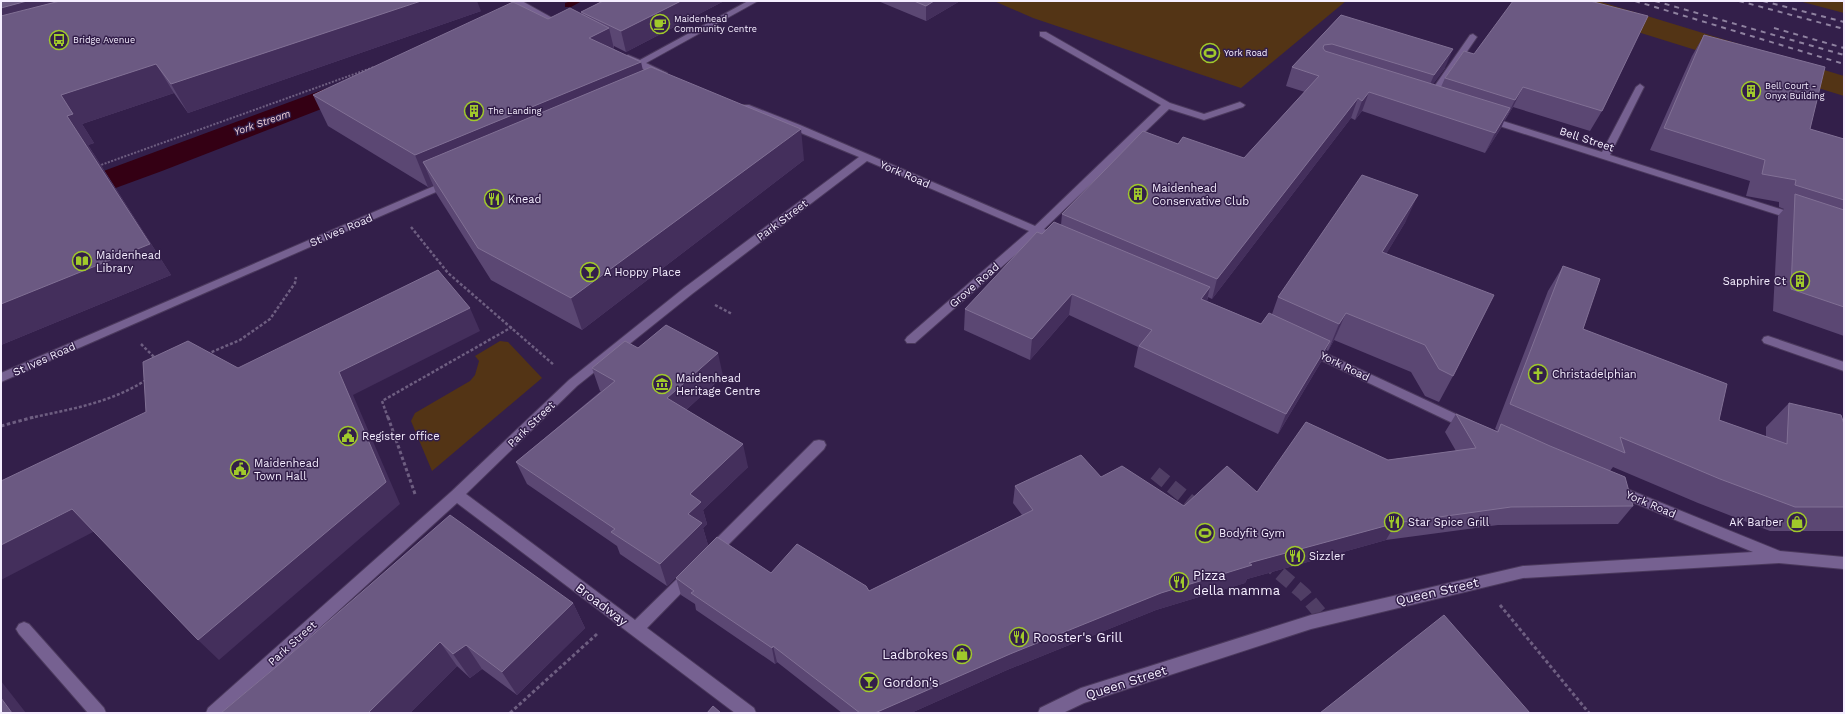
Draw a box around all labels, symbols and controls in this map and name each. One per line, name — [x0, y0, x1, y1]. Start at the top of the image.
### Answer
cafe icon: Maidenhead Community Centre — [649, 13, 671, 35]
place label: Maidenhead Community Centre — [674, 14, 757, 34]
bus stop icon: Bridge Avenue — [48, 29, 70, 51]
place label: Bridge Avenue — [73, 35, 135, 45]
sports icon: York Road — [1199, 42, 1221, 64]
place label: York Road — [1224, 48, 1268, 58]
building icon: Bell Court - Onyx Building — [1740, 80, 1762, 102]
place label: Bell Court - Onyx Building — [1765, 81, 1825, 101]
building icon: The Landing — [463, 100, 485, 122]
place label: The Landing — [488, 106, 542, 116]
water label: York Stream — [233, 108, 292, 137]
street label: Bell Street — [1558, 125, 1616, 155]
street label: York Road — [878, 158, 932, 191]
place label: Maidenhead Conservative Club — [1152, 182, 1249, 208]
building icon: Maidenhead Conservative Club — [1127, 183, 1149, 205]
restaurant icon: Knead — [483, 188, 505, 210]
place label: Knead — [508, 193, 542, 206]
street label: Park Street — [754, 197, 811, 244]
street label: St Ives Road — [308, 211, 375, 250]
place label: Maidenhead Library — [96, 249, 161, 275]
library icon: Maidenhead Library — [71, 250, 93, 272]
street label: Grove Road — [947, 260, 1002, 310]
bar icon: A Hoppy Place — [579, 261, 601, 283]
place label: A Hoppy Place — [604, 266, 681, 279]
building icon: Sapphire Ct — [1789, 270, 1811, 292]
place label: Sapphire Ct — [1723, 275, 1786, 288]
street label: St Ives Road — [11, 340, 78, 379]
street label: York Road — [1318, 349, 1372, 384]
church icon: Christadelphian — [1527, 363, 1549, 385]
place label: Christadelphian — [1552, 368, 1637, 381]
place label: Maidenhead Heritage Centre — [676, 372, 760, 398]
museum icon: Maidenhead Heritage Centre — [651, 373, 673, 395]
street label: Park Street — [505, 398, 558, 450]
public building icon: Register office — [337, 425, 359, 447]
place label: Register office — [362, 430, 440, 443]
place label: Maidenhead Town Hall — [254, 457, 319, 483]
public building icon: Maidenhead Town Hall — [229, 458, 251, 480]
street label: York Road — [1624, 488, 1678, 521]
restaurant icon: Star Spice Grill — [1383, 511, 1405, 533]
shop icon: AK Barber — [1786, 511, 1808, 533]
place label: Star Spice Grill — [1408, 516, 1490, 529]
place label: AK Barber — [1729, 516, 1784, 529]
sports icon: Bodyfit Gym — [1194, 522, 1216, 544]
place label: Bodyfit Gym — [1219, 527, 1285, 540]
restaurant icon: Sizzler — [1284, 545, 1306, 567]
place label: Sizzler — [1309, 550, 1345, 563]
place label: Pizza della mamma — [1193, 568, 1281, 598]
restaurant icon: Pizza della mamma — [1168, 571, 1190, 593]
street label: Queen Street — [1394, 575, 1480, 608]
street label: Broadway — [573, 580, 631, 629]
street label: Park Street — [266, 618, 319, 668]
restaurant icon: Rooster's Grill — [1008, 626, 1030, 648]
place label: Rooster's Grill — [1033, 630, 1122, 645]
shop icon: Ladbrokes — [951, 643, 973, 665]
place label: Ladbrokes — [882, 647, 948, 662]
street label: Queen Street — [1084, 662, 1169, 703]
bar icon: Gordon's — [858, 671, 880, 693]
place label: Gordon's — [883, 675, 939, 690]

